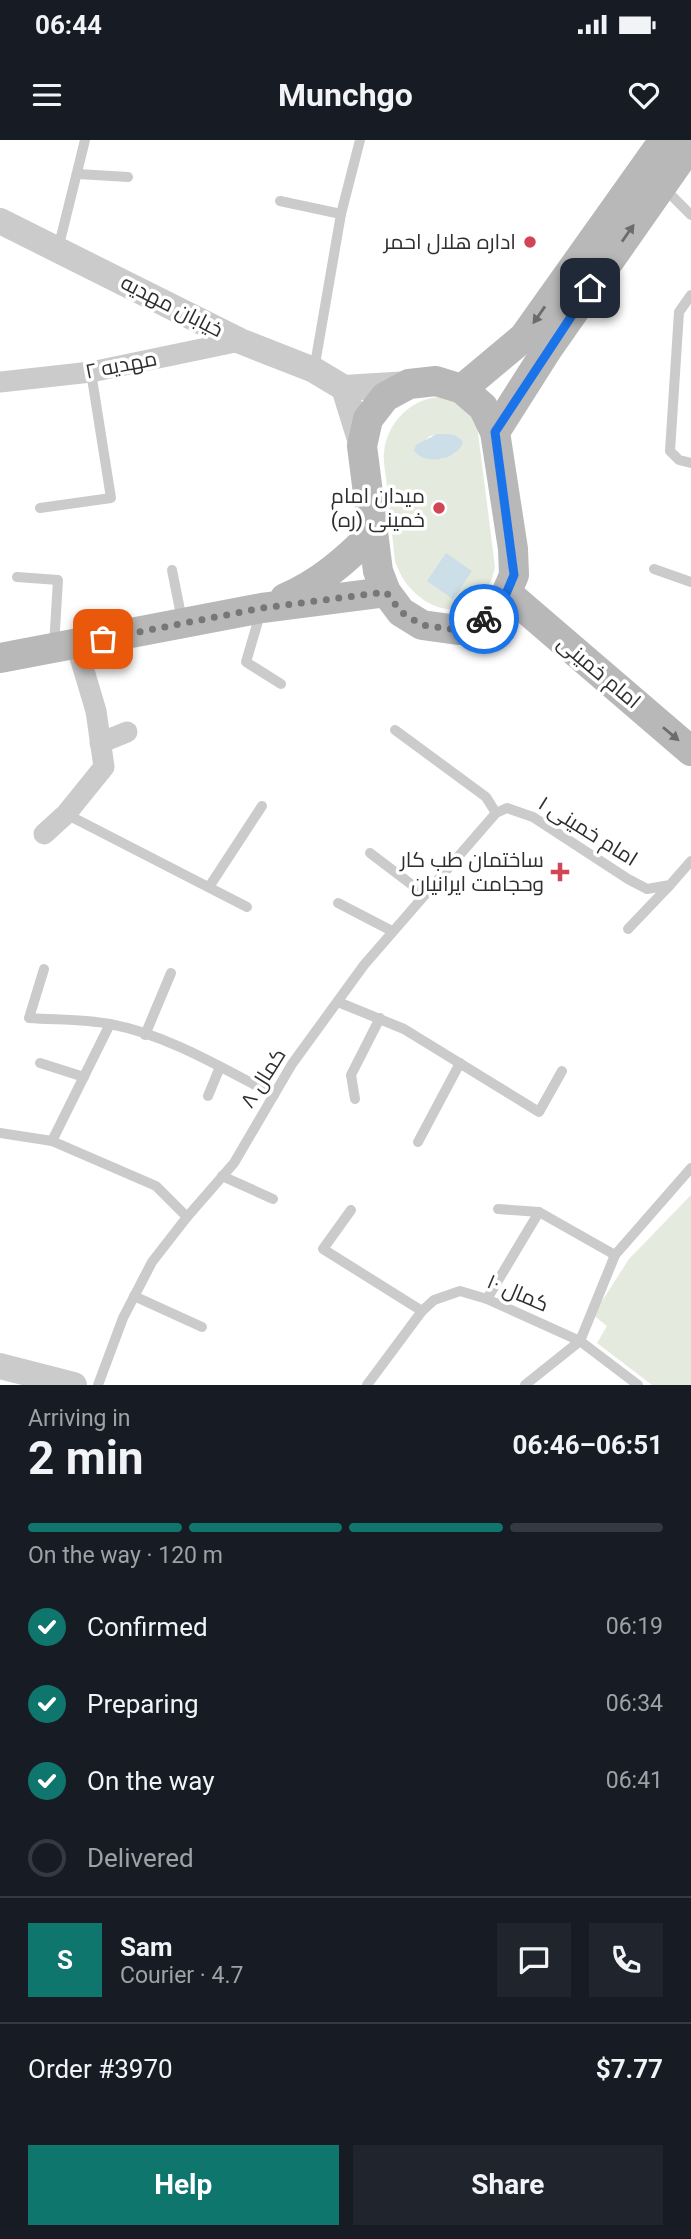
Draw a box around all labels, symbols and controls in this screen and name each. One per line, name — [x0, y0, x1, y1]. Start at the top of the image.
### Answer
text: 06:44 — [35, 10, 102, 40]
icon: menu — [28, 76, 66, 114]
text: Munchgo — [278, 76, 413, 114]
icon: heart — [625, 76, 663, 114]
one-way arrow — [621, 224, 635, 242]
place label: اداره هلال احمر — [383, 230, 516, 255]
marker: اداره هلال احمر — [522, 234, 538, 250]
pin — [560, 258, 620, 318]
icon: home — [571, 269, 609, 307]
street label: خیابان مهدیه — [116, 270, 227, 343]
one-way arrow — [532, 306, 546, 325]
street label: مهدیه ۲ — [83, 346, 159, 385]
place label: میدان امام خمینی (ره) — [331, 484, 425, 533]
marker: میدان امام خمینی (ره) — [431, 500, 447, 516]
courier — [449, 584, 519, 654]
icon: bike — [465, 600, 503, 638]
pin — [73, 609, 133, 669]
icon: bag — [84, 620, 122, 658]
street label: امام خمینی — [552, 631, 645, 715]
one-way arrow — [663, 726, 680, 741]
street label: امام خمینی ۱ — [533, 791, 642, 873]
place label: ساختمان طب کار و‌حجامت ایرانیان — [399, 848, 544, 897]
marker: ساختمان طب کار و‌حجامت ایرانیان — [550, 862, 570, 882]
street label: کمال ۸ — [235, 1044, 291, 1113]
street label: کمال ۱۰ — [483, 1269, 552, 1318]
text: Arriving in — [28, 1405, 131, 1432]
text: 06:46–06:51 — [513, 1430, 663, 1460]
text: 2 min — [28, 1431, 144, 1485]
text: On the way · 120 m — [28, 1542, 223, 1569]
icon: check — [28, 1608, 66, 1646]
text: Confirmed — [87, 1612, 208, 1642]
text: 06:19 — [606, 1613, 663, 1640]
icon: check — [28, 1685, 66, 1723]
text: Preparing — [87, 1689, 199, 1719]
text: 06:34 — [606, 1690, 663, 1717]
icon: check — [28, 1762, 66, 1800]
text: On the way — [87, 1766, 215, 1796]
text: 06:41 — [606, 1767, 663, 1794]
text: Delivered — [87, 1843, 194, 1873]
button: chat — [497, 1923, 571, 1997]
button: phone — [589, 1923, 663, 1997]
text: Sam — [120, 1932, 172, 1962]
text: S — [57, 1945, 73, 1975]
text: Courier · 4.7 — [120, 1962, 243, 1989]
text: Order #3970 — [28, 2054, 173, 2084]
text: $7.77 — [596, 2054, 663, 2084]
button: Help — [28, 2145, 339, 2225]
button: Share — [353, 2145, 663, 2225]

